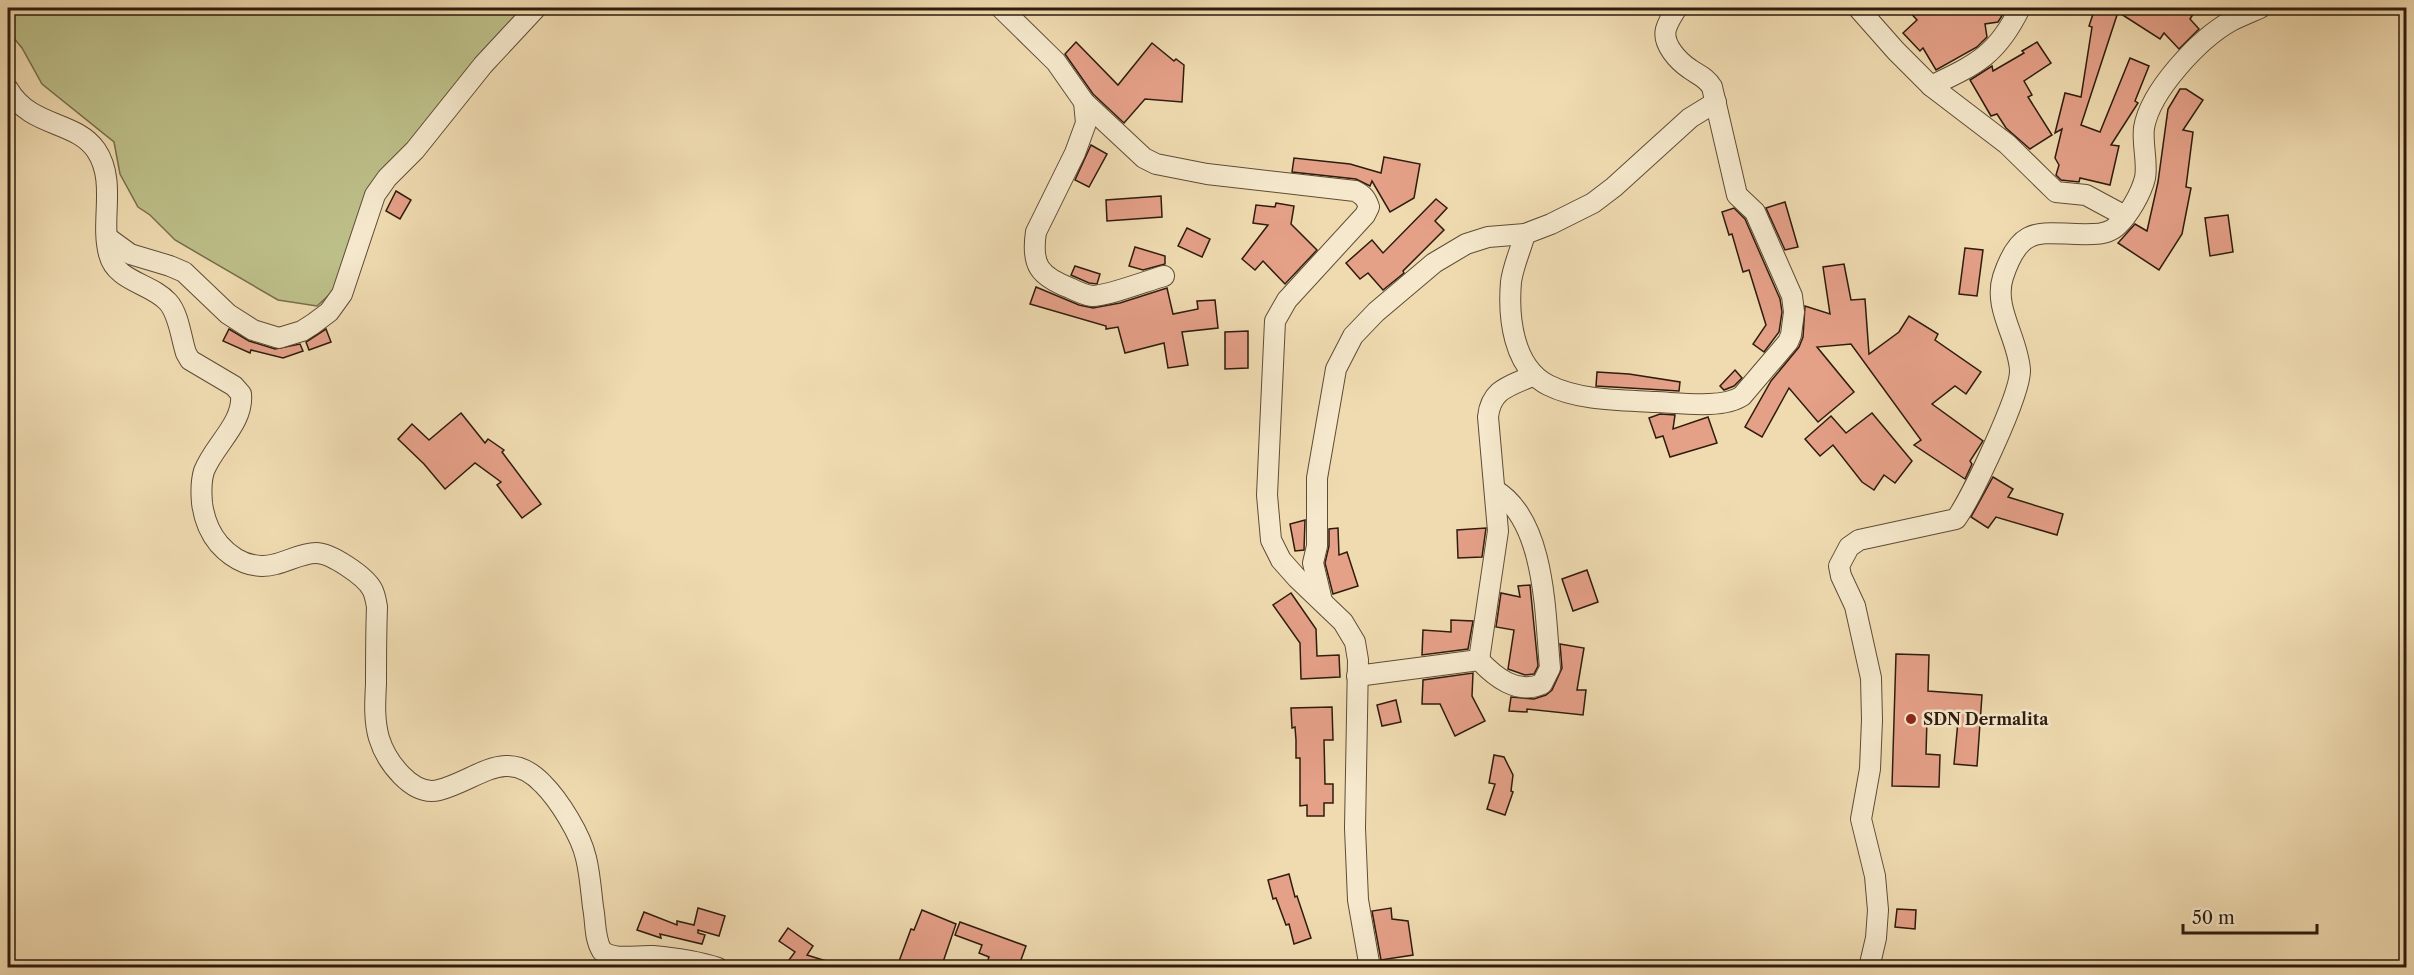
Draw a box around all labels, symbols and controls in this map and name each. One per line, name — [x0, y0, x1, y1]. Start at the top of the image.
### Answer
place label: SDN Dermalita — [1923, 709, 2049, 729]
marker: SDN Dermalita — [1904, 712, 1918, 726]
scale bar — [2183, 897, 2316, 935]
text: 50 m — [2192, 907, 2235, 929]

